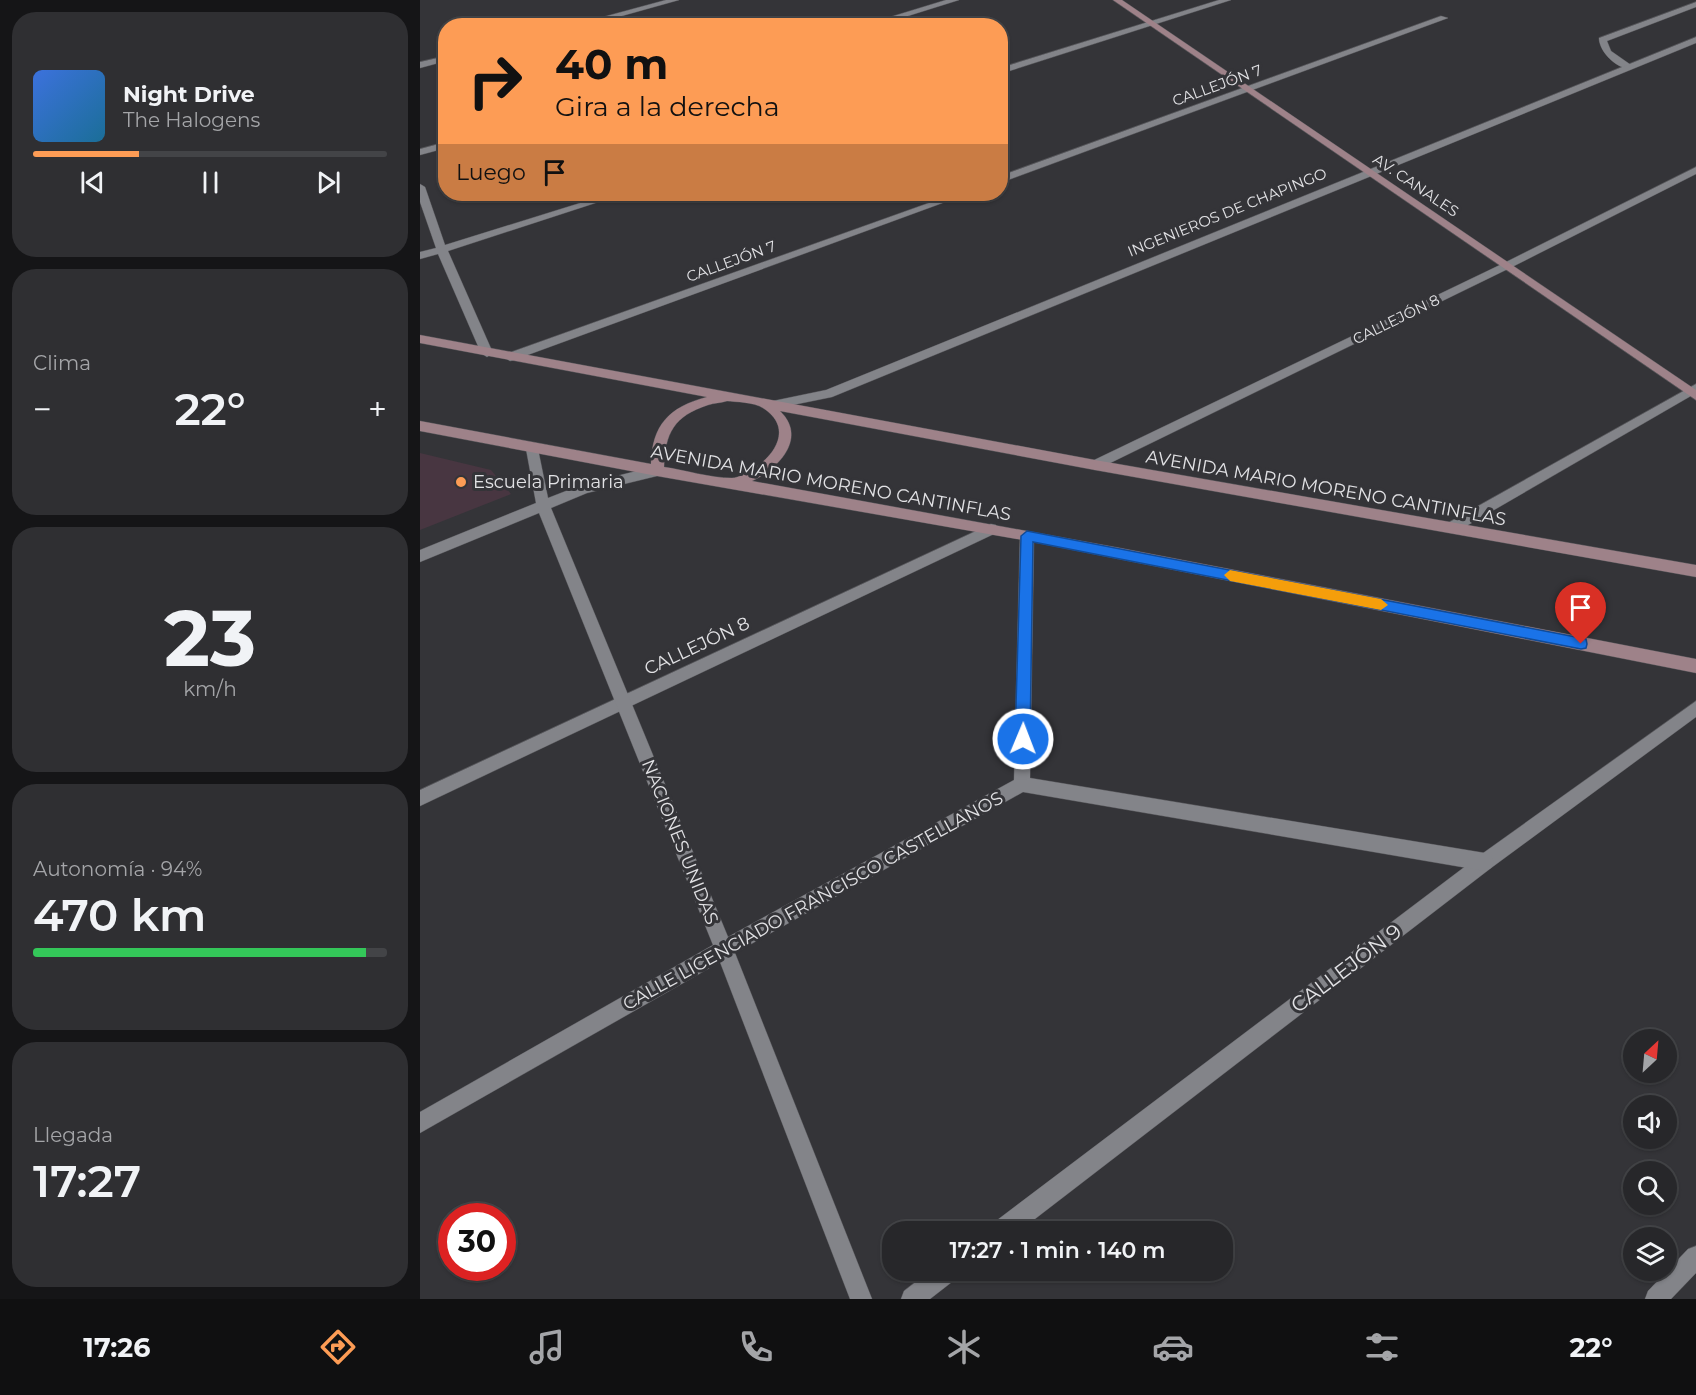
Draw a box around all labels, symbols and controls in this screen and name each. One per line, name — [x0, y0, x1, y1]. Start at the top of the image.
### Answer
text: 40 m — [555, 38, 668, 90]
icon: right — [456, 42, 534, 120]
street label: CALLEJÓN 7 — [1170, 60, 1265, 110]
text: Night Drive — [123, 81, 255, 108]
text: Gira a la derecha — [555, 90, 780, 123]
text: The Halogens — [123, 108, 260, 132]
street label: AV. CANALES — [1369, 149, 1463, 221]
icon: arrive — [538, 156, 571, 189]
text: Luego — [456, 159, 526, 186]
street label: INGENIEROS DE CHAPINGO — [1125, 163, 1329, 261]
icon: previous — [76, 166, 109, 199]
icon: pause — [194, 166, 227, 199]
icon: next — [312, 166, 345, 199]
street label: CALLEJÓN 7 — [684, 236, 779, 286]
street label: CALLEJÓN 8 — [1349, 290, 1443, 348]
text: Clima — [33, 351, 91, 375]
text: 22° — [174, 381, 246, 436]
text: − — [33, 389, 52, 429]
text: + — [368, 389, 387, 429]
street label: AVENIDA MARIO MORENO CANTINFLAS — [649, 440, 1013, 526]
street label: AVENIDA MARIO MORENO CANTINFLAS — [1144, 445, 1508, 531]
place label: Escuela Primaria — [473, 471, 624, 493]
marker: Escuela Primaria — [454, 475, 468, 489]
pin — [1555, 582, 1606, 644]
text: 23 — [164, 590, 256, 686]
icon: arrive — [1564, 591, 1597, 624]
street label: CALLEJÓN 8 — [641, 612, 753, 680]
text: km/h — [183, 677, 237, 701]
position arrow — [991, 707, 1055, 771]
street label: NACIONES UNIDAS — [637, 756, 723, 928]
street label: CALLE LICENCIADO FRANCISCO CASTELLANOS — [619, 787, 1007, 1015]
text: Autonomía · 94% — [33, 857, 202, 881]
text: 470 km — [33, 887, 206, 942]
street label: CALLEJÓN 9 — [1286, 918, 1406, 1018]
north arrow — [1623, 1029, 1677, 1083]
map controls — [1623, 1029, 1677, 1281]
button: sound — [1623, 1095, 1677, 1149]
text: Llegada — [33, 1123, 113, 1147]
text: 17:27 — [33, 1153, 141, 1208]
button: search — [1623, 1161, 1677, 1215]
speed limit sign: 30 — [438, 1203, 516, 1281]
button: layers — [1623, 1227, 1677, 1281]
text: 17:27 · 1 min · 140 m — [949, 1237, 1166, 1264]
icon: directions — [317, 1326, 359, 1368]
icon: music — [526, 1326, 568, 1368]
icon: phone — [735, 1326, 777, 1368]
icon: climate — [943, 1326, 985, 1368]
icon: car — [1152, 1326, 1194, 1368]
icon: filters — [1361, 1326, 1403, 1368]
text: 17:26 — [83, 1331, 150, 1364]
text: 22° — [1569, 1331, 1613, 1364]

